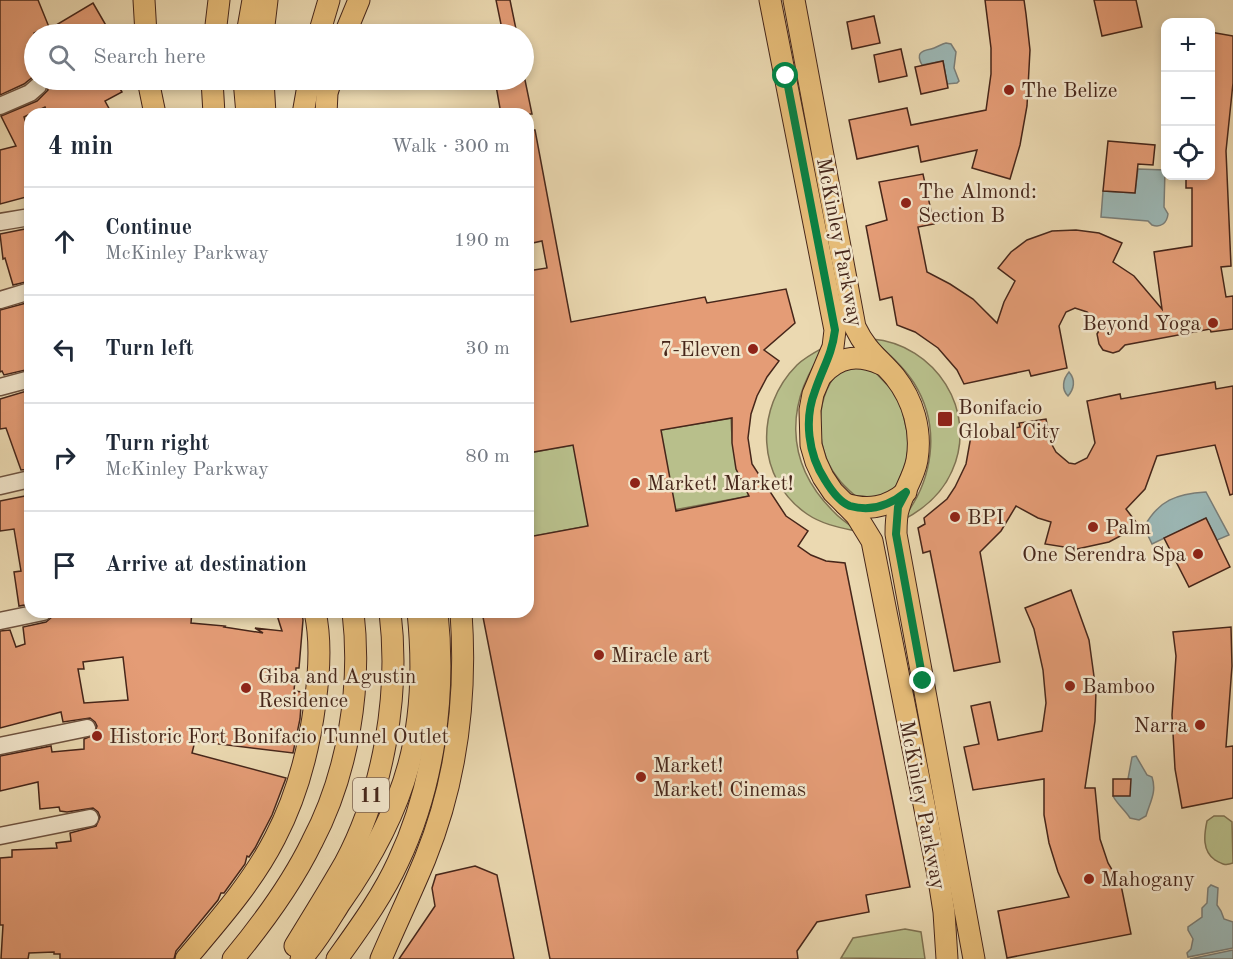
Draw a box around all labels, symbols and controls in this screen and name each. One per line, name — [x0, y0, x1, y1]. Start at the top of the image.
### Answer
map controls — [1161, 18, 1215, 180]
button: + — [1161, 18, 1215, 72]
search box — [24, 24, 534, 90]
icon: search — [45, 41, 78, 74]
text: Search here — [93, 46, 206, 68]
route start — [772, 62, 798, 88]
button: − — [1161, 72, 1215, 126]
place label: The Belize — [1021, 81, 1117, 102]
marker: The Belize — [1002, 83, 1016, 97]
button: locate — [1161, 126, 1215, 180]
text: 4 min — [48, 134, 113, 160]
text: Walk · 300 m — [391, 137, 510, 157]
street label: McKinley Parkway — [812, 156, 865, 329]
place label: The Almond: Section B — [918, 182, 1037, 227]
marker: The Almond: Section B — [899, 196, 913, 210]
text: Continue — [105, 217, 192, 239]
icon: ahead — [48, 225, 81, 258]
text: 190 m — [454, 231, 510, 251]
text: McKinley Parkway — [105, 244, 269, 264]
place label: Beyond Yoga — [1082, 314, 1201, 335]
marker: Beyond Yoga — [1206, 316, 1220, 330]
icon: left — [48, 333, 81, 366]
text: Turn left — [105, 338, 194, 360]
text: 30 m — [465, 339, 510, 359]
place label: 7-Eleven — [660, 340, 741, 361]
marker: 7-Eleven — [746, 342, 760, 356]
place label: Bonifacio Global City — [958, 398, 1060, 443]
marker: Bonifacio Global City — [936, 410, 954, 428]
text: Turn right — [105, 433, 209, 455]
icon: right — [48, 441, 81, 474]
text: 80 m — [465, 447, 510, 467]
text: McKinley Parkway — [105, 460, 269, 480]
place label: Market! Market! — [647, 474, 794, 495]
marker: Market! Market! — [628, 476, 642, 490]
place label: BPI — [967, 508, 1004, 529]
marker: BPI — [948, 510, 962, 524]
place label: Palm — [1105, 518, 1151, 539]
marker: Palm — [1086, 520, 1100, 534]
place label: One Serendra Spa — [1022, 545, 1186, 566]
marker: One Serendra Spa — [1191, 547, 1205, 561]
icon: arrive — [48, 549, 81, 582]
text: Arrive at destination — [105, 554, 307, 576]
place label: Miracle art — [611, 646, 710, 667]
marker: Miracle art — [592, 648, 606, 662]
place label: Giba and Agustin Residence — [258, 667, 416, 712]
route end — [909, 667, 935, 693]
place label: Bamboo — [1082, 677, 1155, 698]
marker: Bamboo — [1063, 679, 1077, 693]
marker: Giba and Agustin Residence — [239, 681, 253, 695]
place label: Narra — [1134, 716, 1188, 737]
marker: Narra — [1193, 718, 1207, 732]
street label: McKinley Parkway — [895, 719, 948, 892]
place label: Historic Fort Bonifacio Tunnel Outlet — [109, 727, 449, 748]
marker: Historic Fort Bonifacio Tunnel Outlet — [90, 729, 104, 743]
place label: Market! Market! Cinemas — [653, 756, 806, 801]
marker: Market! Market! Cinemas — [634, 770, 648, 784]
road number: 11 — [353, 778, 389, 812]
place label: Mahogany — [1101, 870, 1195, 891]
marker: Mahogany — [1082, 872, 1096, 886]

